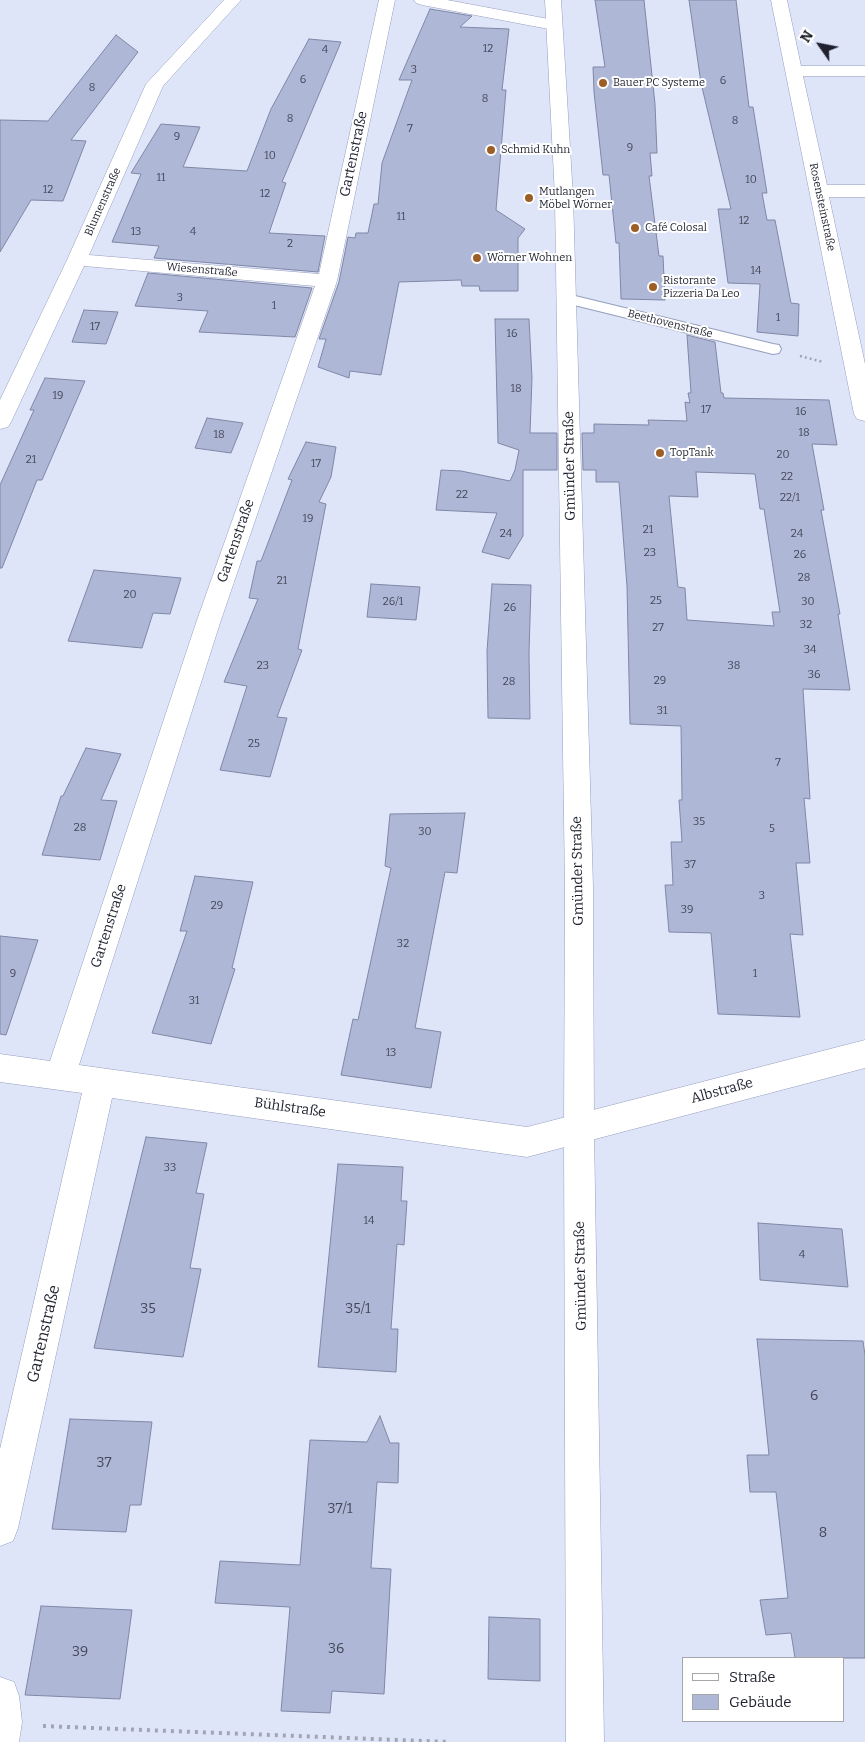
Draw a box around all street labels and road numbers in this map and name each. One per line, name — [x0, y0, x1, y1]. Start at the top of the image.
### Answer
street label: Gartenstraße — [337, 110, 371, 198]
street label: Rosensteinstraße — [806, 162, 838, 252]
street label: Blumenstraße — [82, 166, 124, 238]
street label: Wiesenstraße — [166, 260, 238, 280]
street label: Beethovenstraße — [626, 307, 714, 341]
street label: Gmünder Straße — [561, 411, 579, 521]
street label: Gartenstraße — [214, 497, 258, 585]
street label: Gmünder Straße — [569, 816, 587, 926]
street label: Gartenstraße — [88, 882, 130, 970]
street label: Albstraße — [689, 1075, 755, 1107]
street label: Bühlstraße — [253, 1095, 327, 1121]
street label: Gmünder Straße — [572, 1221, 590, 1331]
street label: Gartenstraße — [23, 1283, 65, 1385]

